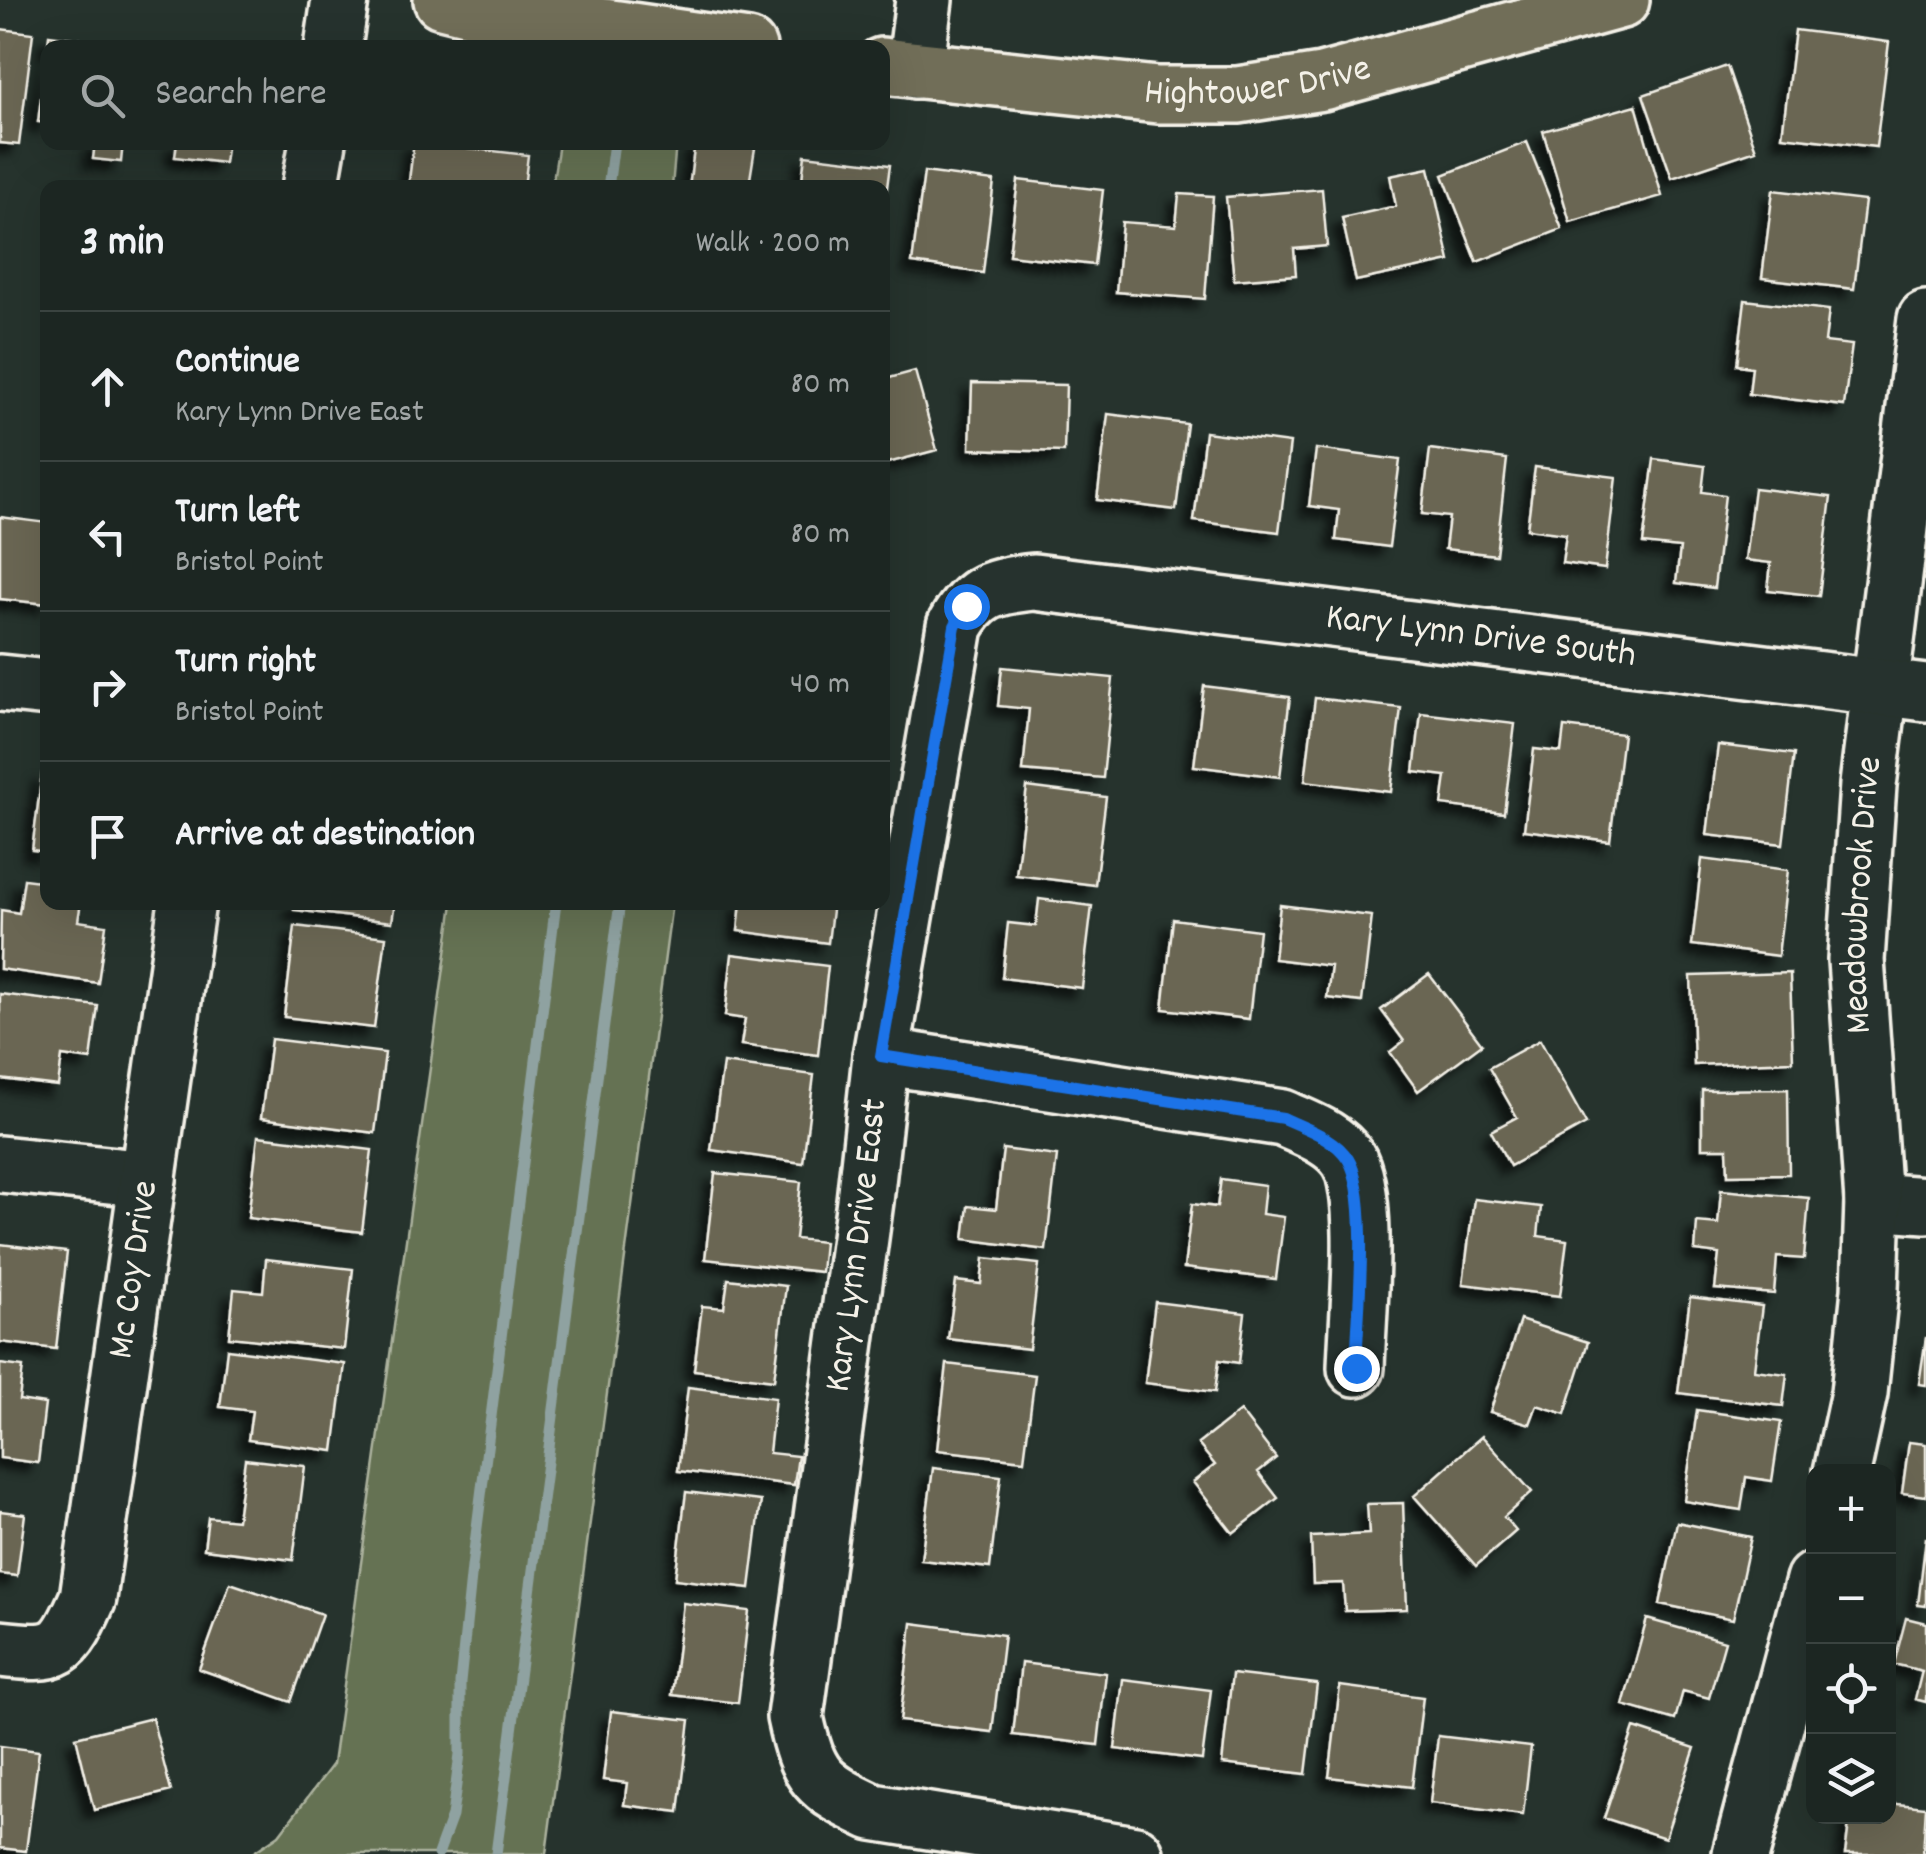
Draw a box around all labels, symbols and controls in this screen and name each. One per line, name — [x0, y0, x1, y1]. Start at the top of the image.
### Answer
search box — [40, 40, 890, 150]
street label: Hightower Drive — [1141, 42, 1377, 123]
icon: search — [75, 68, 130, 123]
text: Search here — [155, 68, 327, 123]
text: 3 min — [80, 215, 164, 275]
text: Walk · 200 m — [696, 222, 850, 268]
text: Continue — [175, 336, 300, 391]
icon: ahead — [80, 359, 135, 414]
text: 80 m — [790, 363, 850, 409]
text: Kary Lynn Drive East — [175, 391, 424, 437]
text: Turn left — [175, 486, 300, 541]
icon: left — [80, 509, 135, 564]
text: 80 m — [790, 513, 850, 559]
text: Bristol Point — [175, 541, 324, 587]
route start — [944, 584, 990, 630]
street label: Kary Lynn Drive South — [1323, 591, 1639, 684]
text: Turn right — [175, 636, 316, 691]
icon: right — [80, 659, 135, 714]
text: 40 m — [790, 663, 850, 709]
text: Bristol Point — [175, 691, 324, 737]
street label: Meadowbrook Drive — [1829, 753, 1899, 1036]
icon: arrive — [80, 809, 135, 864]
text: Arrive at destination — [175, 809, 475, 864]
street label: Kary Lynn Drive East — [812, 1096, 904, 1396]
street label: Mc Coy Drive — [95, 1177, 175, 1362]
route end — [1334, 1346, 1380, 1392]
map controls — [1806, 1464, 1896, 1824]
button: + — [1806, 1464, 1896, 1554]
button: − — [1806, 1554, 1896, 1644]
button: locate — [1806, 1644, 1896, 1734]
button: layers — [1806, 1734, 1896, 1824]

